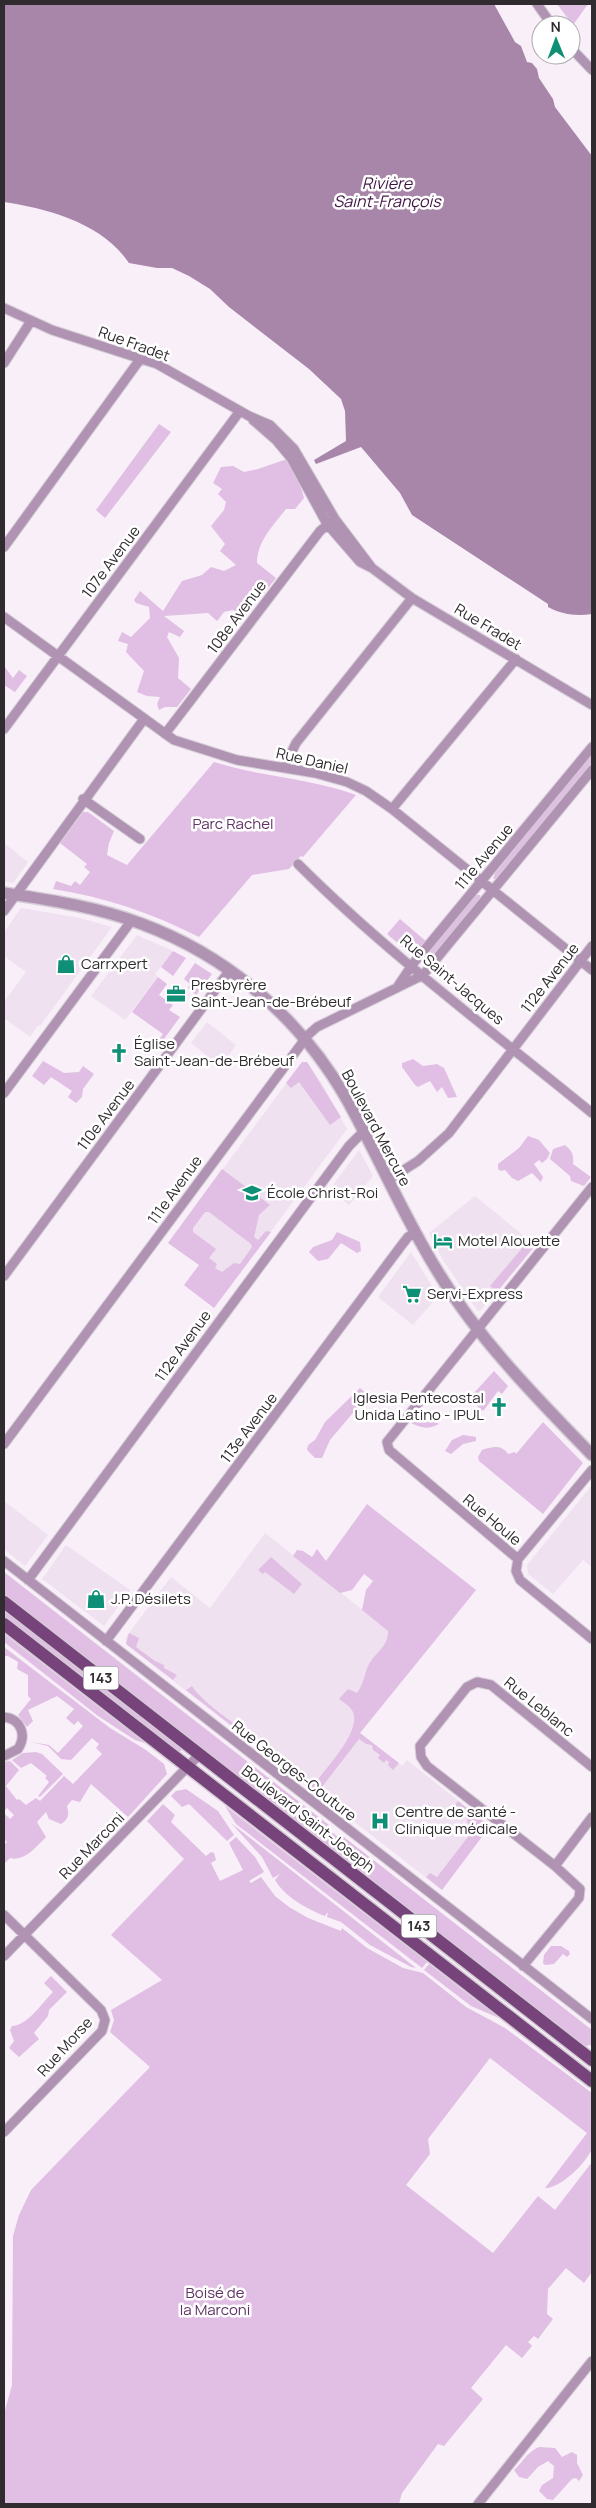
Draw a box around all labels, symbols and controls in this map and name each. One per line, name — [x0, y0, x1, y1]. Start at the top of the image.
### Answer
north arrow — [531, 15, 581, 65]
text: N — [551, 17, 561, 36]
water label: Rivière Saint-François — [333, 172, 442, 212]
street label: Rue Fradet — [95, 321, 173, 366]
street label: 107e Avenue — [76, 521, 145, 602]
street label: 108e Avenue — [202, 576, 271, 658]
street label: Rue Fradet — [451, 598, 526, 655]
street label: Rue Daniel — [274, 742, 350, 779]
park label: Parc Rachel — [193, 813, 273, 834]
street label: 111e Avenue — [450, 819, 518, 894]
street label: Rue Saint-Jacques — [396, 930, 509, 1030]
street label: 112e Avenue — [516, 938, 584, 1017]
shop icon: Carrxpert — [55, 953, 77, 975]
place label: Carrxpert — [81, 953, 148, 974]
place label: Presbyrère Saint-Jean-de-Brébeuf — [191, 974, 352, 1012]
office icon: Presbyrère Saint-Jean-de-Brébeuf — [165, 983, 187, 1005]
place label: Église Saint-Jean-de-Brébeuf — [134, 1033, 295, 1071]
church icon: Église Saint-Jean-de-Brébeuf — [108, 1042, 130, 1064]
street label: Boulevard Mercure — [337, 1066, 416, 1190]
street label: 110e Avenue — [72, 1075, 139, 1155]
street label: 111e Avenue — [142, 1151, 207, 1229]
school or university icon: École Christ-Roi — [241, 1182, 263, 1204]
place label: École Christ-Roi — [267, 1182, 378, 1203]
hotel icon: Motel Alouette — [432, 1230, 454, 1252]
place label: Motel Alouette — [458, 1230, 560, 1251]
supermarket icon: Servi-Express — [401, 1283, 423, 1305]
place label: Servi-Express — [427, 1283, 523, 1304]
street label: 112e Avenue — [150, 1306, 216, 1386]
place label: Iglesia Pentecostal Unida Latino - IPUL — [353, 1387, 484, 1425]
street label: 113e Avenue — [215, 1388, 282, 1467]
church icon: Iglesia Pentecostal Unida Latino - IPUL — [488, 1396, 510, 1418]
street label: Rue Houle — [459, 1489, 526, 1550]
shop icon: J.P. Désilets — [85, 1588, 107, 1610]
place label: J.P. Désilets — [111, 1588, 191, 1609]
road number: 143 — [84, 1666, 118, 1690]
street label: Rue Leblanc — [500, 1672, 579, 1741]
street label: Rue Georges-Couture — [228, 1715, 361, 1826]
street label: Boulevard Saint-Joseph — [237, 1760, 379, 1877]
place label: Centre de santé - Clinique médicale — [395, 1801, 518, 1839]
street label: Rue Marconi — [54, 1808, 129, 1884]
hospital icon: Centre de santé - Clinique médicale — [369, 1810, 391, 1832]
road number: 143 — [402, 1914, 436, 1938]
street label: Rue Morse — [32, 2012, 97, 2081]
park label: Boisé de la Marconi — [180, 2282, 250, 2320]

